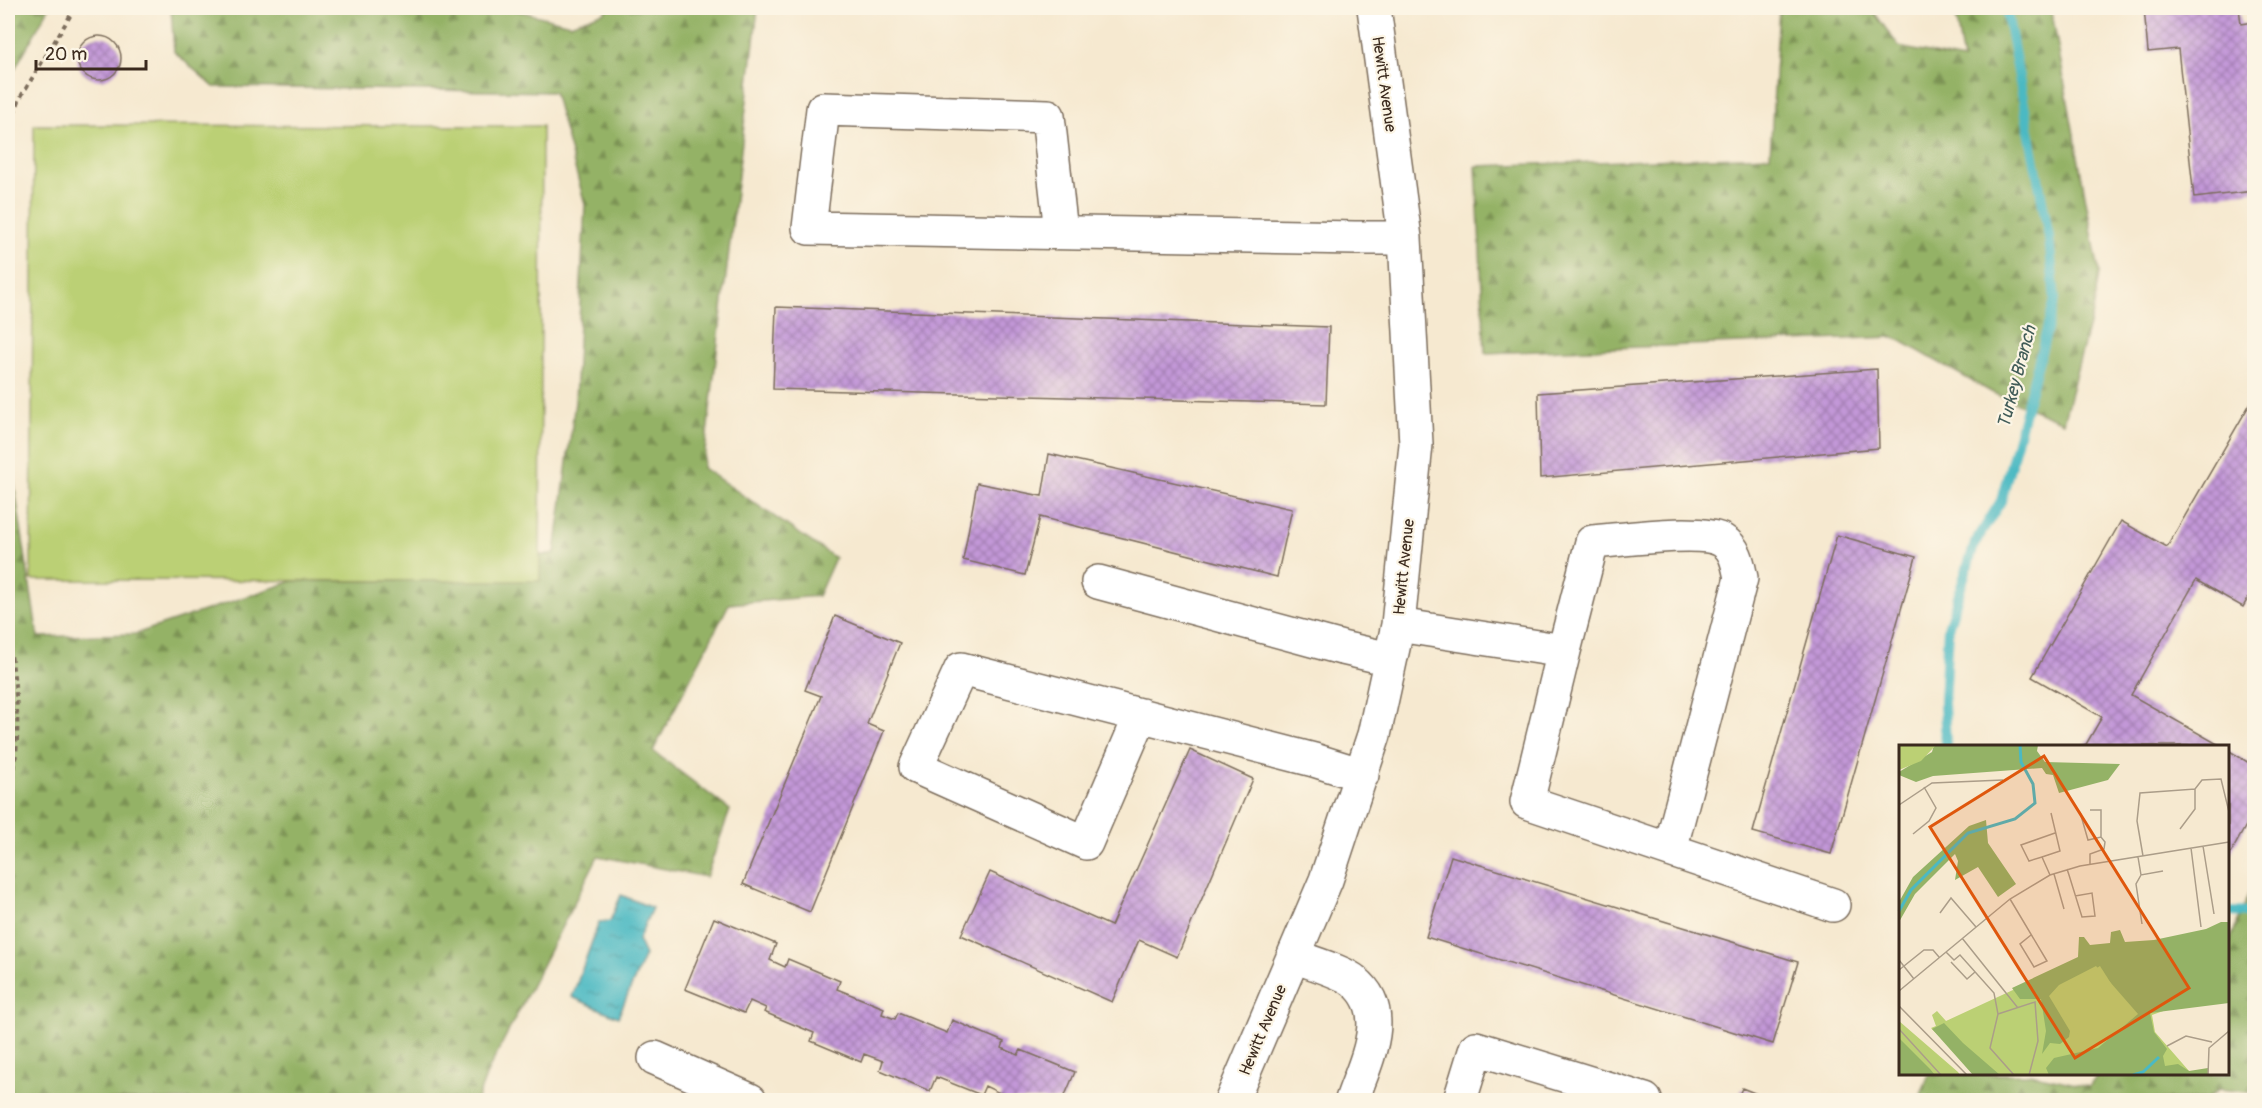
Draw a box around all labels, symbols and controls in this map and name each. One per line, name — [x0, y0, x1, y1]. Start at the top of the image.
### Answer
scale bar — [36, 33, 146, 71]
street label: Hewitt Avenue — [1367, 35, 1401, 133]
text: 20 m — [45, 43, 87, 66]
water label: Turkey Branch — [1992, 322, 2042, 431]
street label: Hewitt Avenue — [1389, 518, 1419, 616]
inset map — [1899, 745, 2229, 1075]
street label: Hewitt Avenue — [1235, 982, 1291, 1078]

